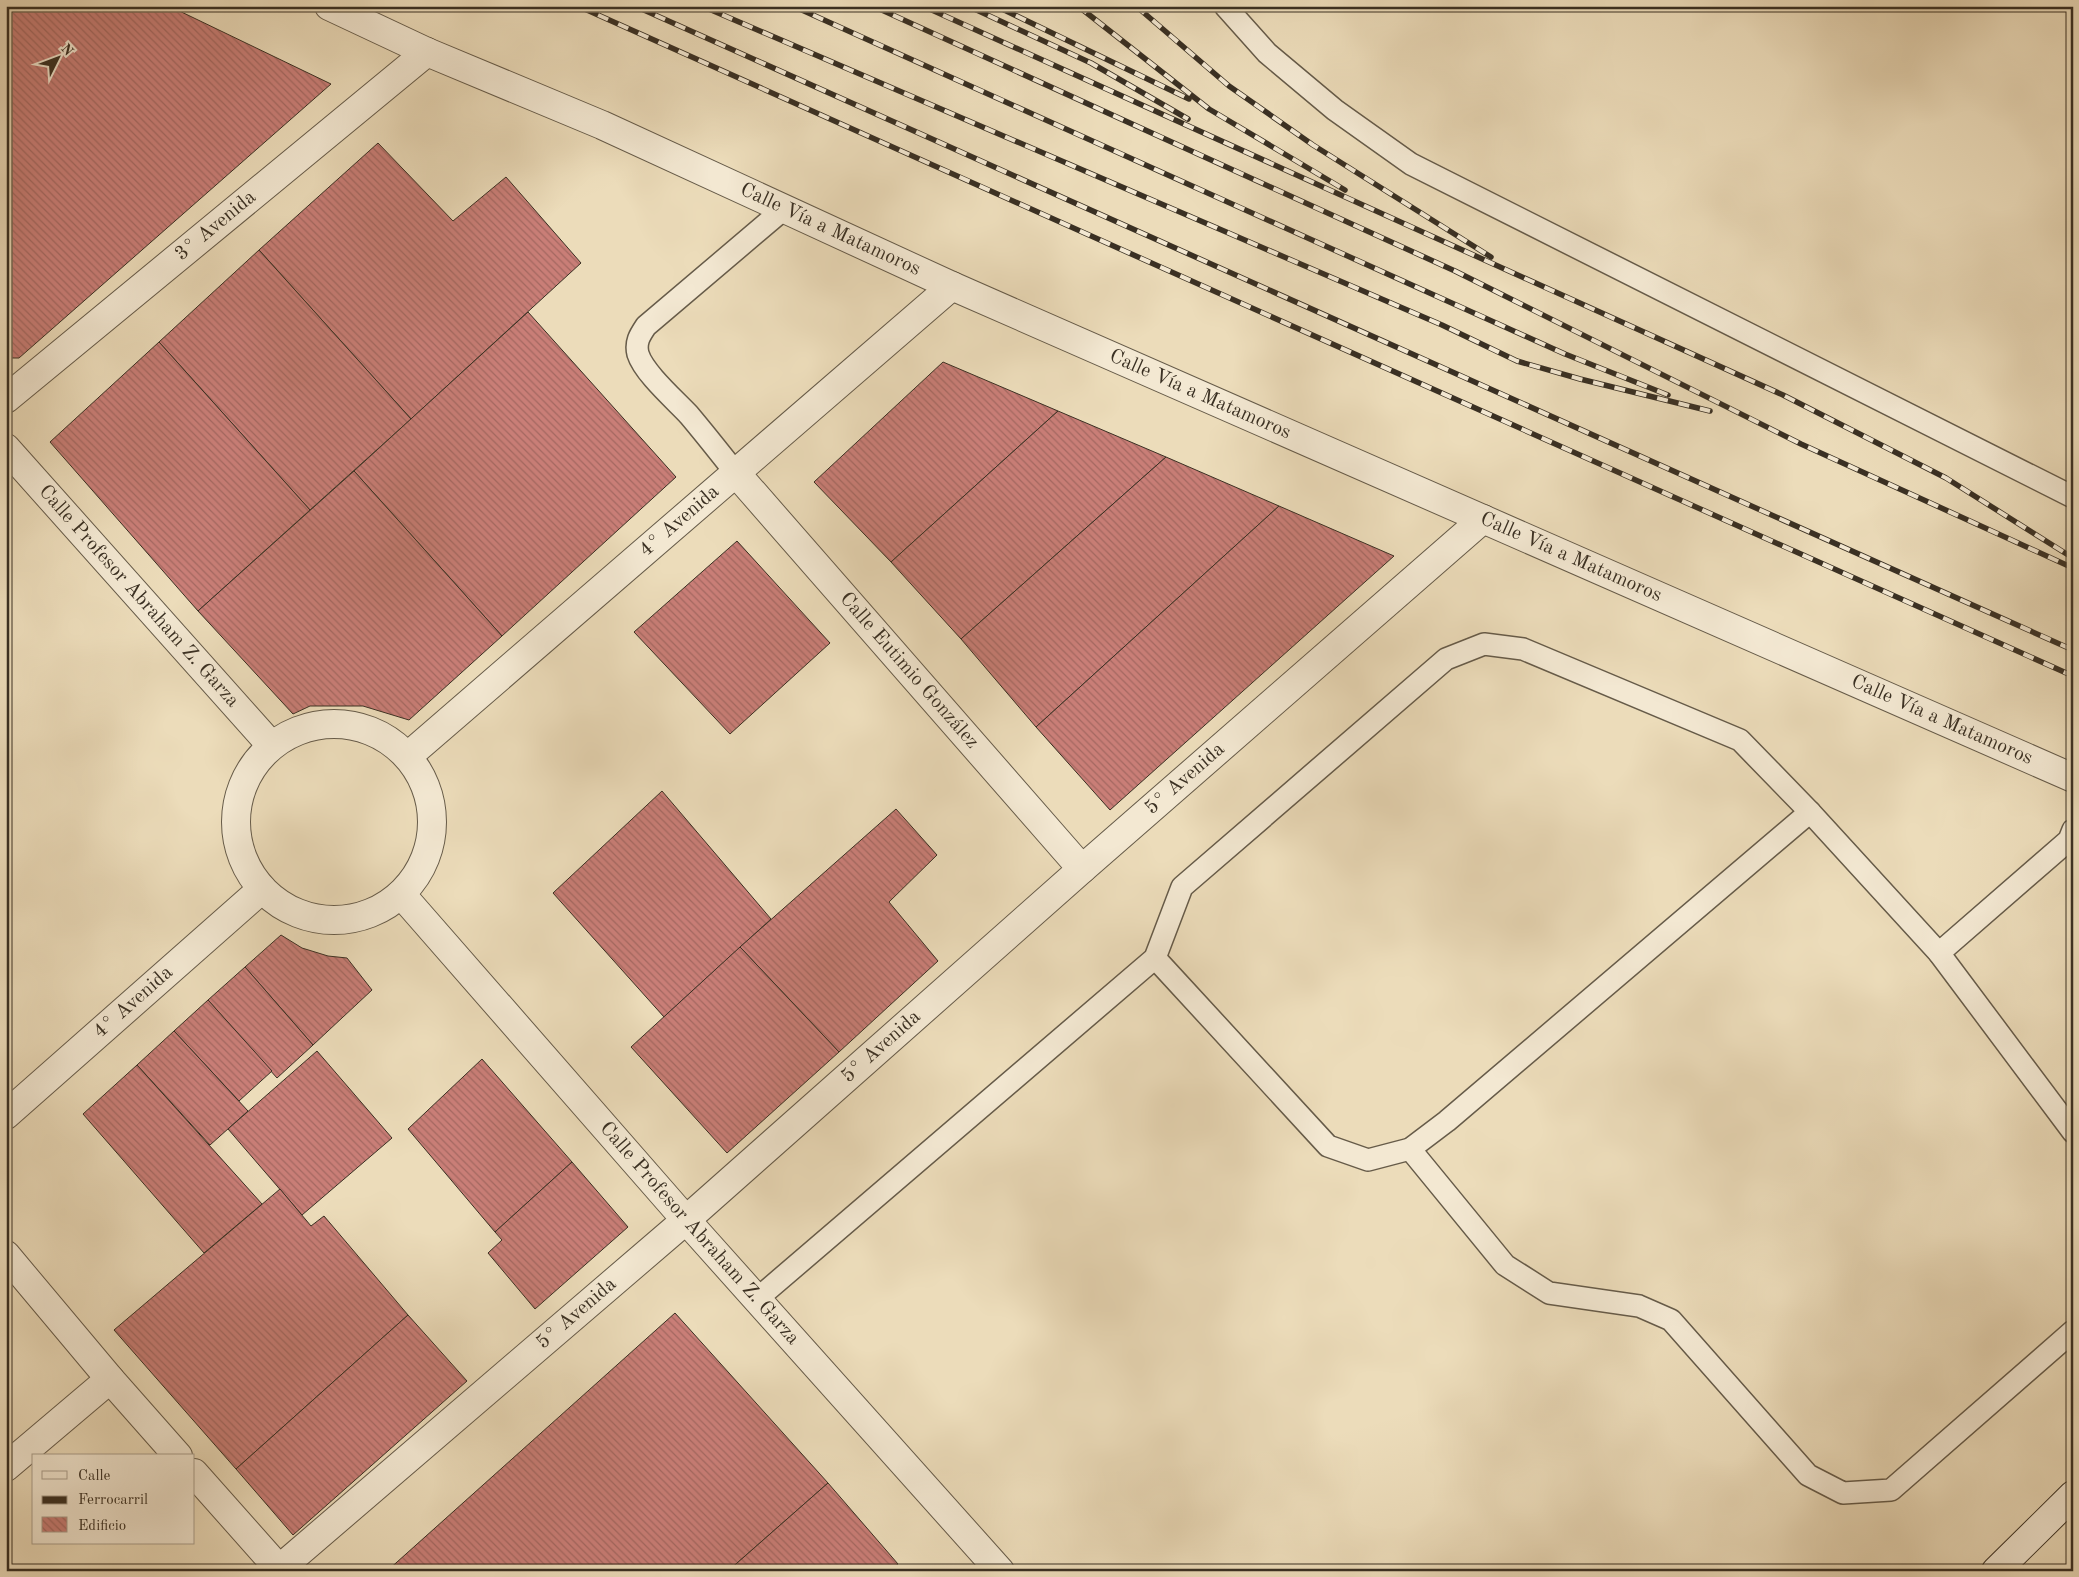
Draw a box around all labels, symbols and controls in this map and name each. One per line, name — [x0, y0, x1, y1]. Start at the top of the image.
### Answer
north arrow — [32, 32, 82, 82]
text: N — [58, 41, 76, 59]
street label: Calle Vía a Matamoros — [737, 180, 923, 280]
street label: 3° Avenida — [172, 187, 260, 265]
street label: Calle Vía a Matamoros — [1106, 346, 1294, 443]
street label: Calle Profesor Abraham Z. Garza — [34, 482, 243, 712]
street label: 4° Avenida — [636, 482, 723, 561]
street label: Calle Vía a Matamoros — [1477, 509, 1665, 606]
street label: Calle Eutimio González — [835, 589, 982, 753]
street label: Calle Vía a Matamoros — [1848, 672, 2036, 769]
street label: 5° Avenida — [1142, 739, 1229, 819]
street label: 4° Avenida — [90, 962, 177, 1042]
street label: 5° Avenida — [838, 1007, 925, 1087]
street label: Calle Profesor Abraham Z. Garza — [595, 1118, 803, 1349]
street label: 5° Avenida — [533, 1274, 621, 1353]
legend — [32, 1454, 195, 1544]
text: Calle — [78, 1469, 111, 1484]
text: Ferrocarril — [78, 1493, 148, 1508]
text: Edificio — [78, 1519, 126, 1534]

